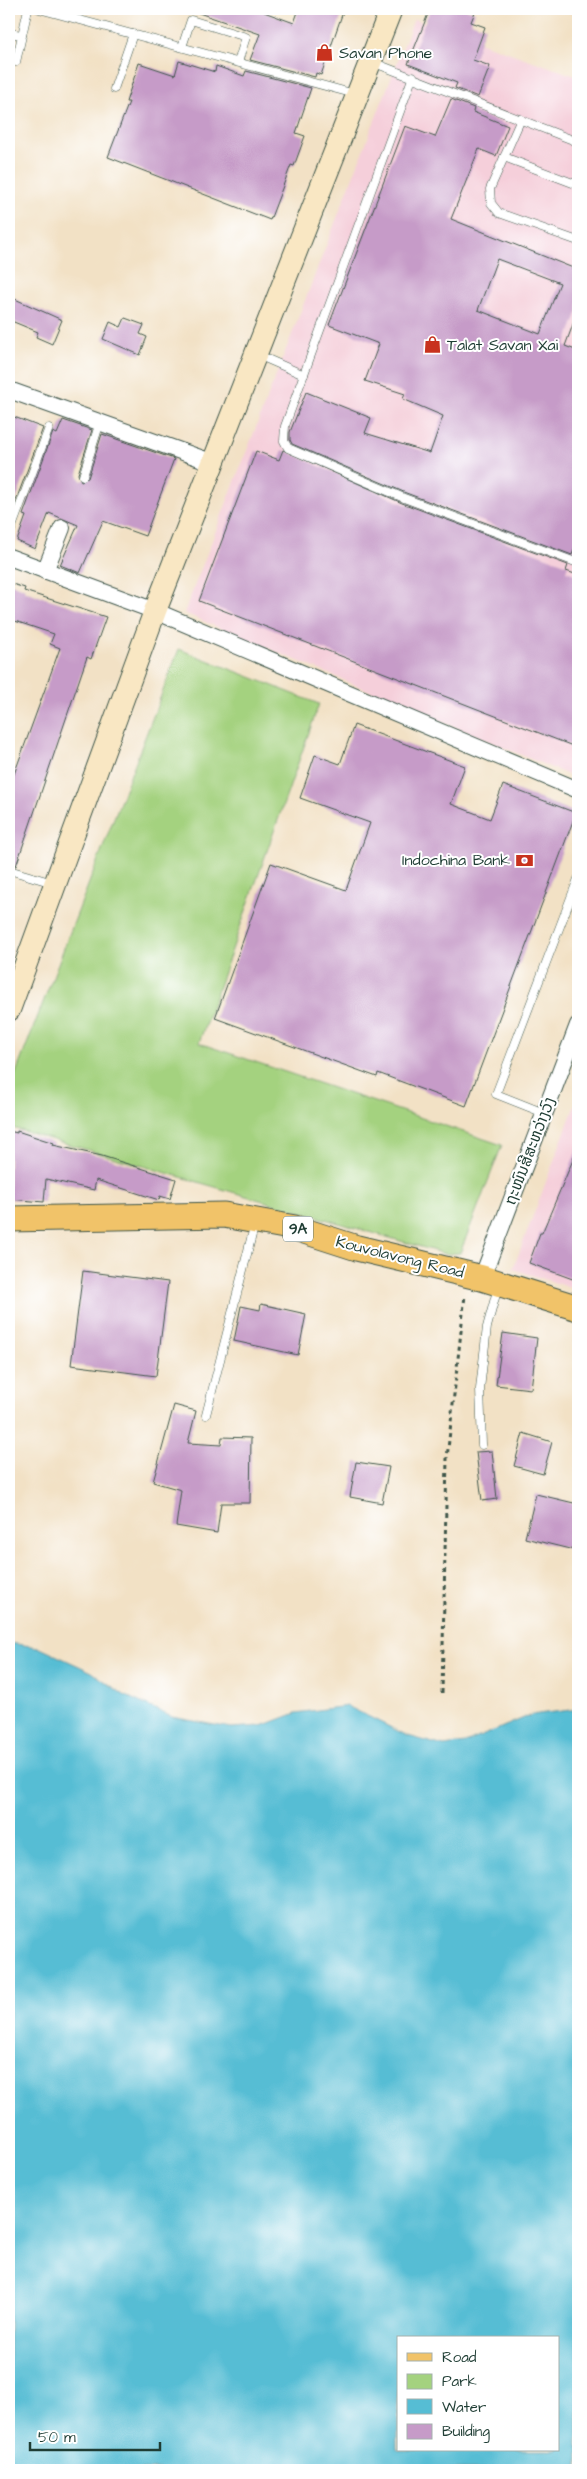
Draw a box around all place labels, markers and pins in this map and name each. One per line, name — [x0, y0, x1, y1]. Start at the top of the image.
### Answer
place label: Savan Phone — [339, 42, 432, 64]
shop icon: Savan Phone — [315, 43, 335, 63]
place label: Talat Savan Xai — [447, 334, 559, 356]
shop icon: Talat Savan Xai — [423, 335, 443, 355]
place label: Indochina Bank — [402, 849, 510, 871]
bank icon: Indochina Bank — [514, 850, 534, 870]

